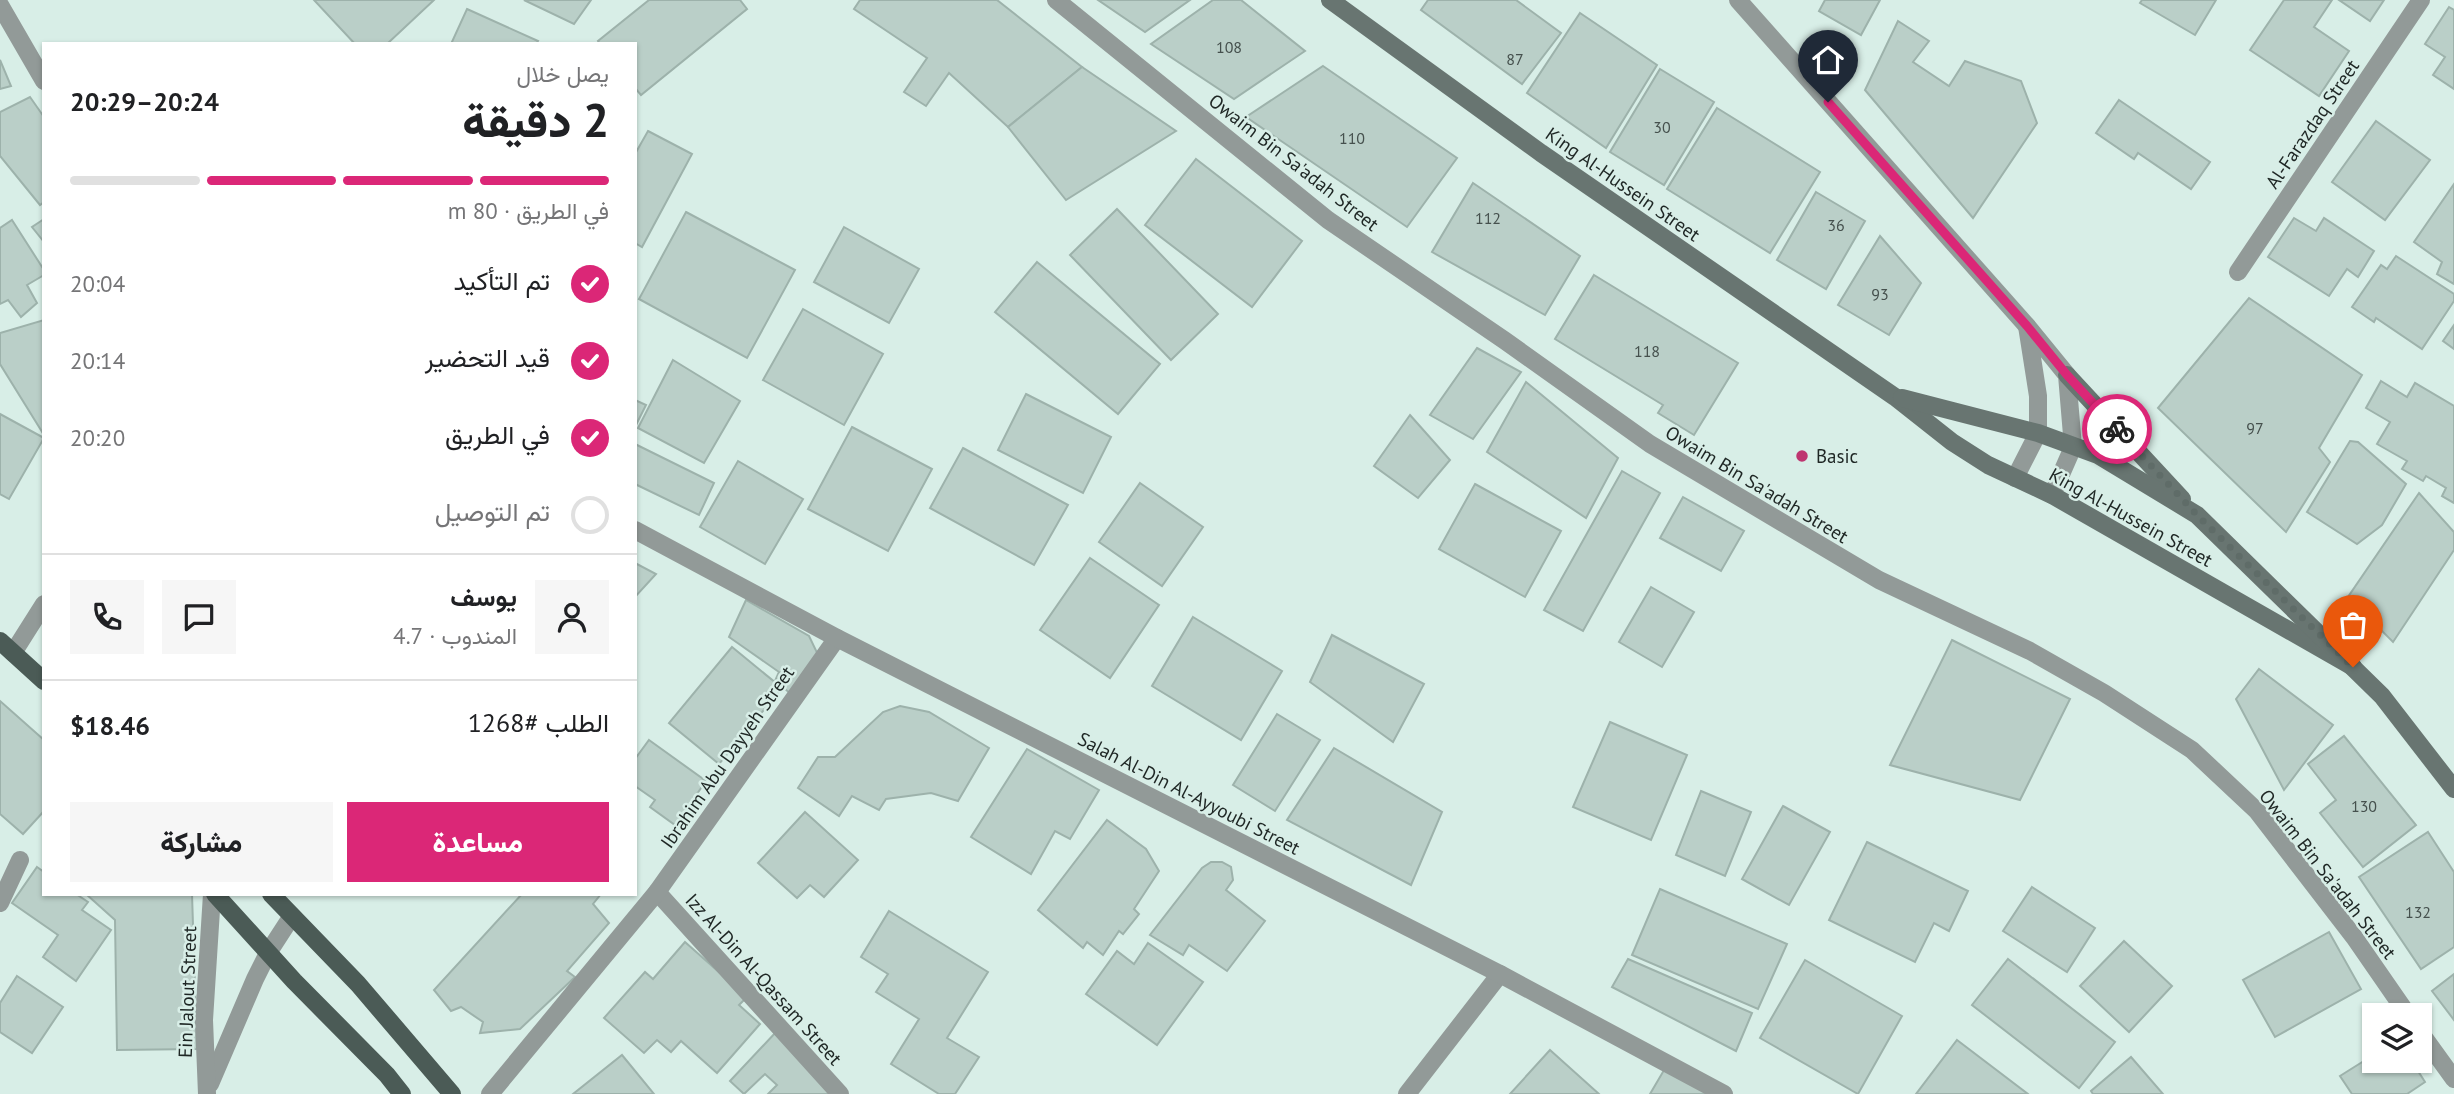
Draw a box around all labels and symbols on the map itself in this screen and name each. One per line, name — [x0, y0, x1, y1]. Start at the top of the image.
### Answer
pin — [1798, 30, 1858, 102]
house number: 108 — [1216, 37, 1242, 57]
house number: 87 — [1506, 49, 1524, 69]
street label: Al-Farazdaq Street — [2260, 54, 2364, 193]
street label: Owaim Bin Sa'adah Street — [1204, 88, 1384, 236]
house number: 30 — [1653, 117, 1671, 137]
street label: King Al-Hussein Street — [1541, 122, 1705, 247]
house number: 110 — [1339, 128, 1365, 148]
house number: 112 — [1475, 208, 1501, 228]
house number: 36 — [1827, 215, 1845, 235]
house number: 93 — [1871, 284, 1889, 304]
house number: 118 — [1634, 341, 1660, 361]
courier — [2082, 394, 2152, 464]
house number: 97 — [2246, 418, 2264, 438]
street label: Owaim Bin Sa'adah Street — [1661, 420, 1853, 548]
place label: Basic — [1816, 444, 1858, 468]
marker: Basic — [1794, 448, 1810, 464]
street label: King Al-Hussein Street — [2045, 462, 2217, 572]
pin — [2323, 595, 2383, 667]
street label: Ibrahim Abu Dayyeh Street — [655, 661, 799, 853]
street label: Salah Al-Din Al-Ayyoubi Street — [1074, 726, 1305, 860]
street label: Owaim Bin Sa'adah Street — [2254, 784, 2402, 964]
house number: 130 — [2351, 796, 2377, 816]
street label: Izz Al-Din Al-Qassam Street — [681, 888, 848, 1070]
house number: 132 — [2405, 902, 2431, 922]
street label: Ein Jalout Street — [173, 925, 201, 1058]

